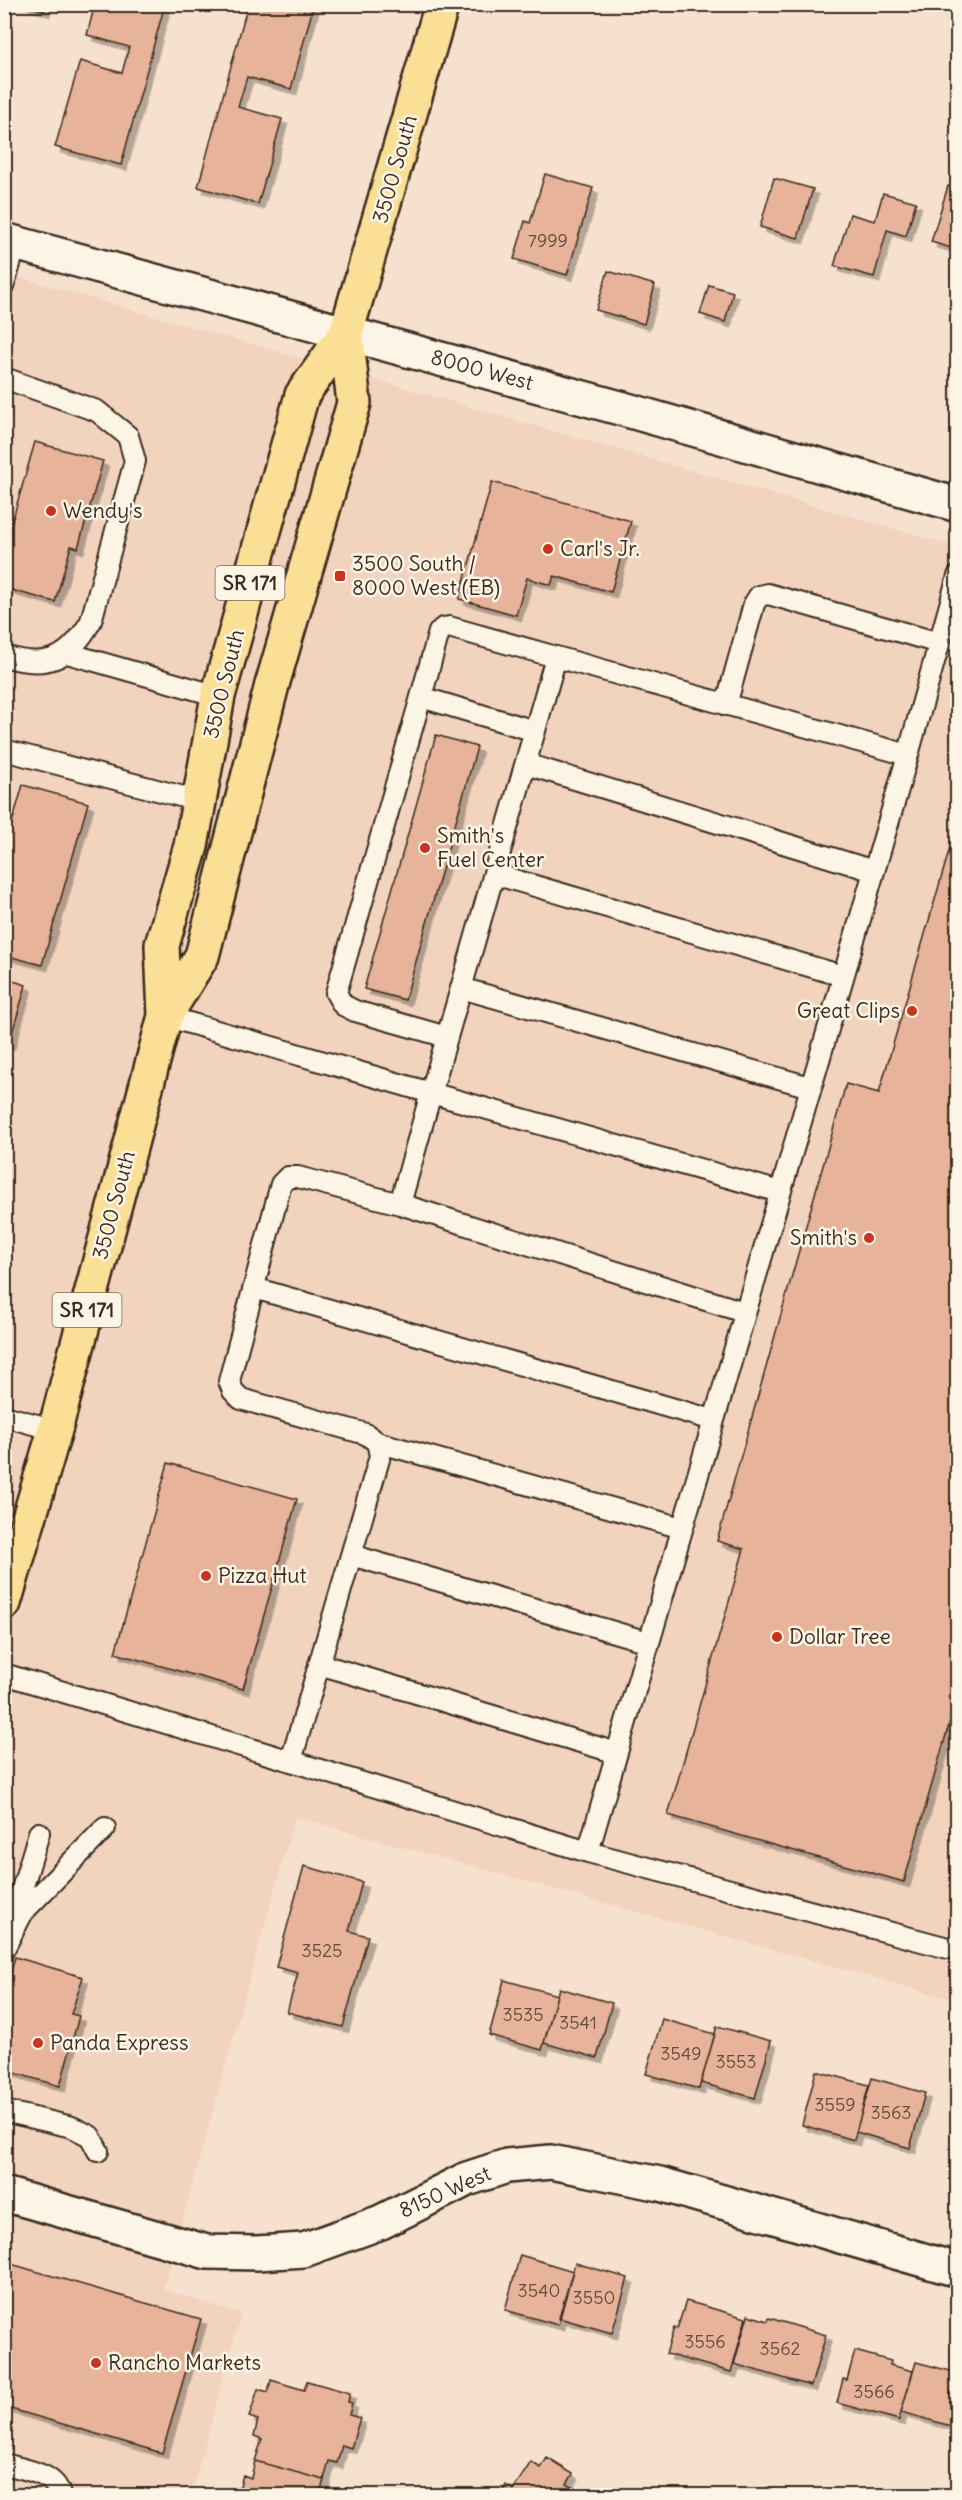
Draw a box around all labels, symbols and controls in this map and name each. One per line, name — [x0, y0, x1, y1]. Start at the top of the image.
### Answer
street label: 3500 South — [366, 112, 423, 226]
house number: 7999 — [528, 229, 568, 252]
street label: 8000 West — [428, 343, 536, 396]
place label: Wendy's — [63, 497, 143, 524]
marker: Wendy's — [44, 504, 58, 518]
place label: Carl's Jr. — [560, 535, 640, 562]
marker: Carl's Jr. — [541, 542, 555, 556]
place label: 3500 South / 8000 West (EB) — [352, 550, 500, 601]
road number: SR 171 — [216, 566, 284, 600]
marker: 3500 South / 8000 West (EB) — [333, 569, 347, 583]
street label: 3500 South — [197, 626, 250, 741]
place label: Smith's Fuel Center — [437, 822, 545, 873]
marker: Smith's Fuel Center — [418, 841, 432, 855]
place label: Great Clips — [797, 997, 900, 1024]
marker: Great Clips — [905, 1004, 919, 1018]
street label: 3500 South — [86, 1147, 141, 1262]
place label: Smith's — [790, 1224, 857, 1251]
marker: Smith's — [862, 1231, 876, 1245]
road number: SR 171 — [52, 1293, 122, 1327]
place label: Pizza Hut — [218, 1562, 307, 1589]
marker: Pizza Hut — [199, 1569, 213, 1583]
place label: Dollar Tree — [789, 1623, 891, 1650]
marker: Dollar Tree — [770, 1630, 784, 1644]
house number: 3525 — [302, 1939, 342, 1962]
house number: 3535 — [502, 2003, 544, 2026]
house number: 3541 — [559, 2011, 597, 2034]
place label: Panda Express — [50, 2029, 188, 2056]
marker: Panda Express — [31, 2036, 45, 2050]
house number: 3549 — [660, 2042, 702, 2065]
house number: 3553 — [715, 2050, 757, 2073]
house number: 3559 — [814, 2093, 856, 2116]
house number: 3563 — [870, 2101, 912, 2124]
street label: 8150 West — [395, 2159, 495, 2224]
house number: 3540 — [518, 2279, 560, 2302]
house number: 3550 — [573, 2286, 615, 2309]
house number: 3556 — [684, 2330, 726, 2353]
house number: 3562 — [760, 2337, 801, 2360]
place label: Rancho Markets — [108, 2349, 261, 2376]
marker: Rancho Markets — [89, 2356, 103, 2370]
house number: 3566 — [853, 2380, 895, 2403]

